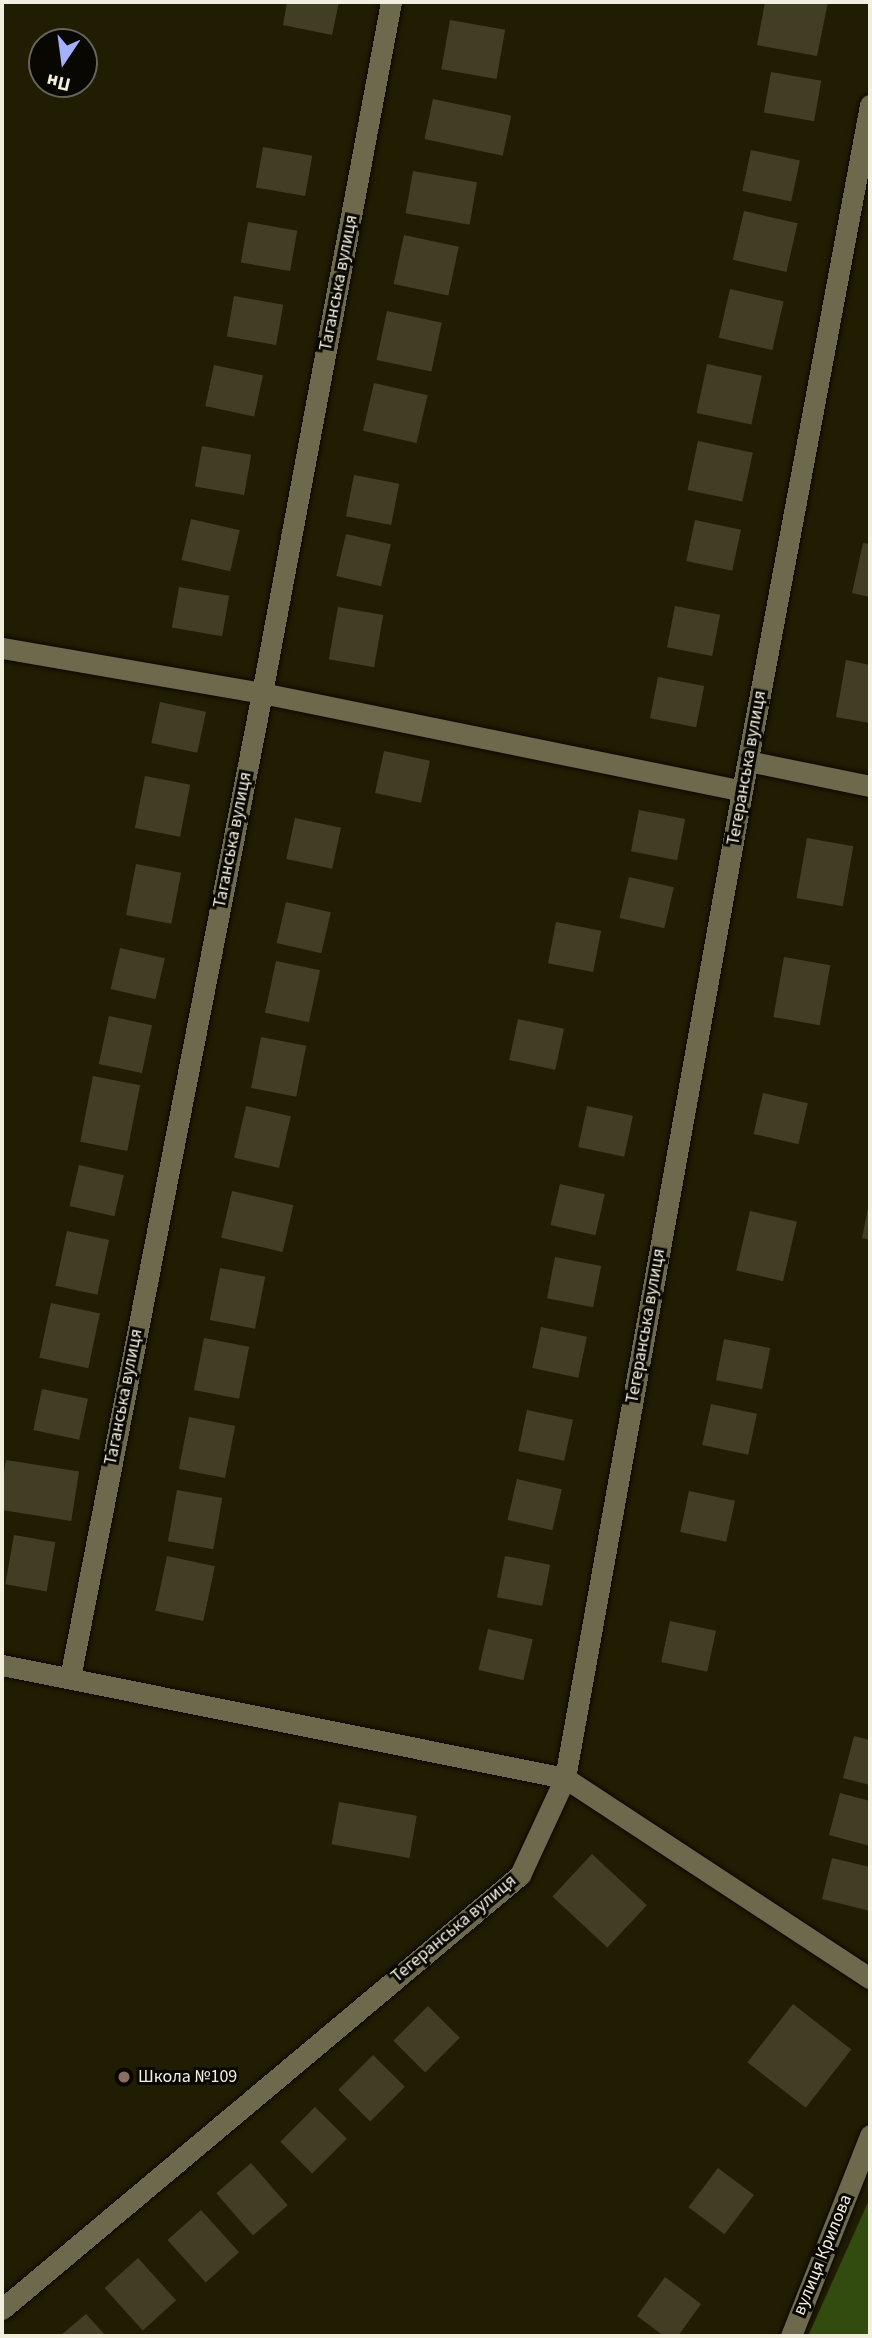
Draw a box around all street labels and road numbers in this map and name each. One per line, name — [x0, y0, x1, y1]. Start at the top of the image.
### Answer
street label: Таганська вулиця — [315, 213, 363, 353]
street label: Тегеранська вулиця — [723, 689, 771, 847]
street label: Таганська вулиця — [209, 770, 257, 910]
street label: Тегеранська вулиця — [622, 1247, 670, 1405]
street label: Таганська вулиця — [100, 1327, 148, 1467]
street label: Тегеранська вулиця — [387, 1870, 521, 1988]
street label: вулиця Крилова — [789, 2192, 857, 2318]

